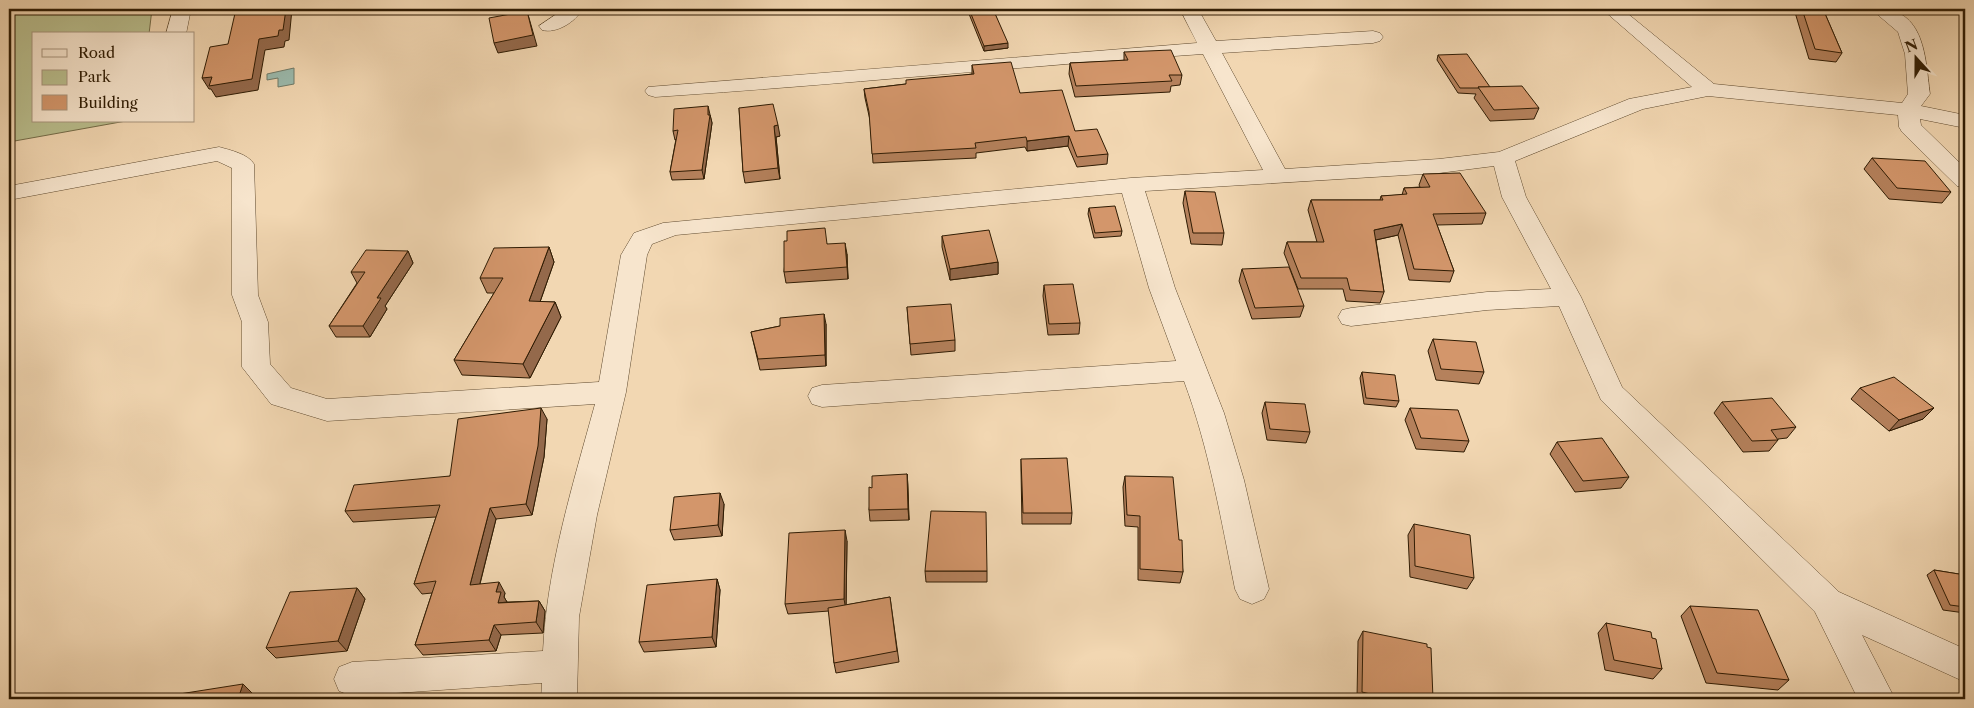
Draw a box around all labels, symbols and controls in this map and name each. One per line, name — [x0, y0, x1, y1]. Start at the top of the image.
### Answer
legend — [32, 32, 195, 122]
north arrow — [1892, 32, 1942, 82]
text: N — [1902, 35, 1920, 56]
text: Road — [78, 43, 115, 62]
text: Park — [78, 67, 112, 86]
text: Building — [78, 93, 138, 112]

